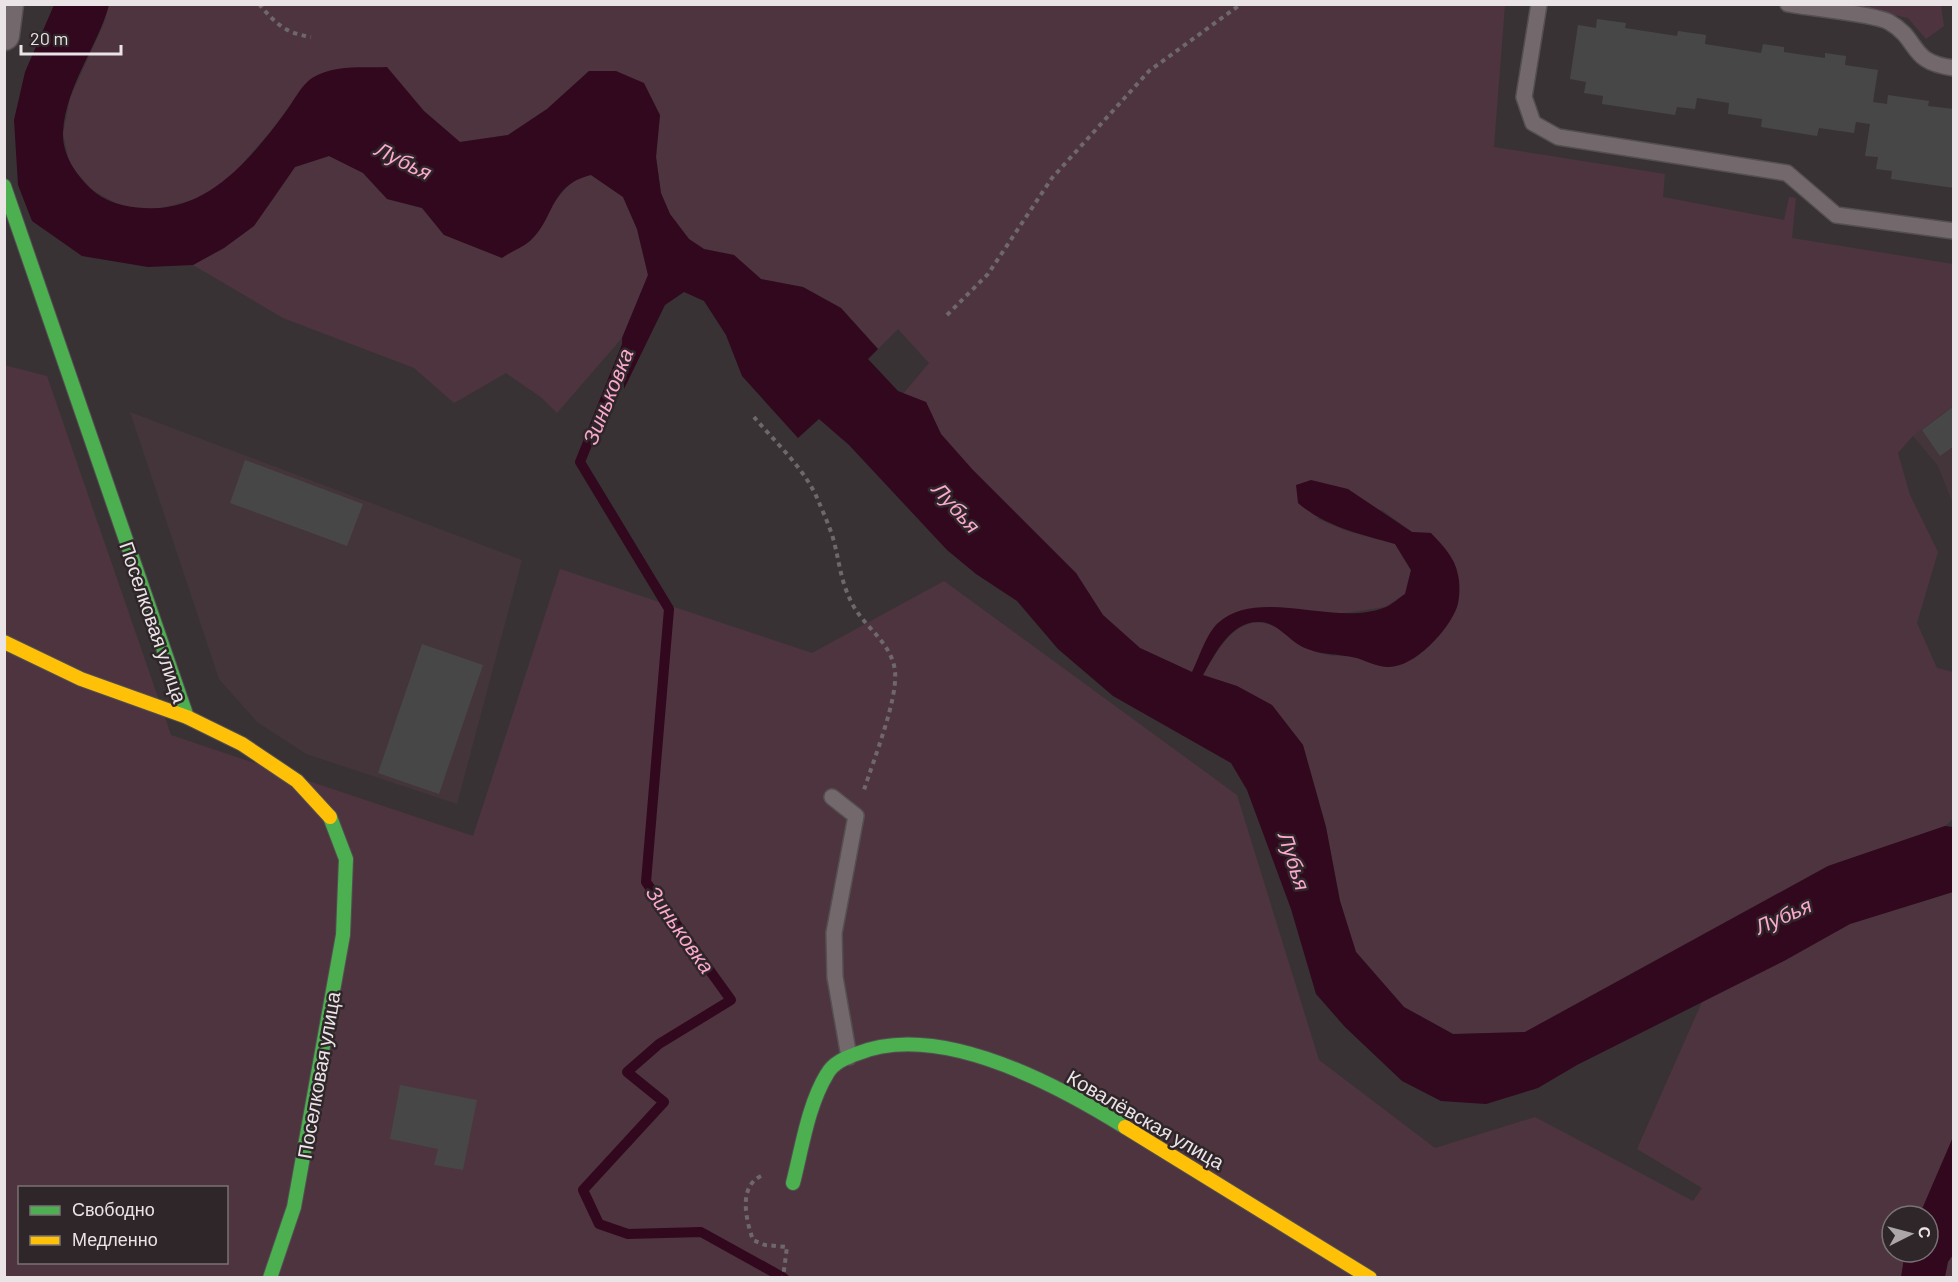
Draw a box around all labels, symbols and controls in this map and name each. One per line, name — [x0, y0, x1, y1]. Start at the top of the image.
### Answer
scale bar — [21, 18, 122, 56]
text: 20 m — [30, 27, 68, 49]
water label: Лубья — [370, 135, 436, 184]
water label: Зиньковка — [576, 344, 638, 448]
water label: Лубья — [926, 475, 986, 537]
street label: Поселковая улица — [115, 538, 193, 707]
water label: Лубья — [1273, 827, 1316, 893]
water label: Зиньковка — [642, 880, 720, 978]
water label: Лубья — [1749, 891, 1815, 939]
street label: Поселковая улица — [292, 989, 345, 1160]
street label: Ковалёвская улица — [1063, 1064, 1230, 1174]
legend — [18, 1186, 228, 1264]
text: Свободно — [72, 1198, 155, 1220]
north arrow — [1880, 1204, 1940, 1264]
text: С — [1915, 1226, 1936, 1240]
text: Медленно — [72, 1228, 158, 1250]

